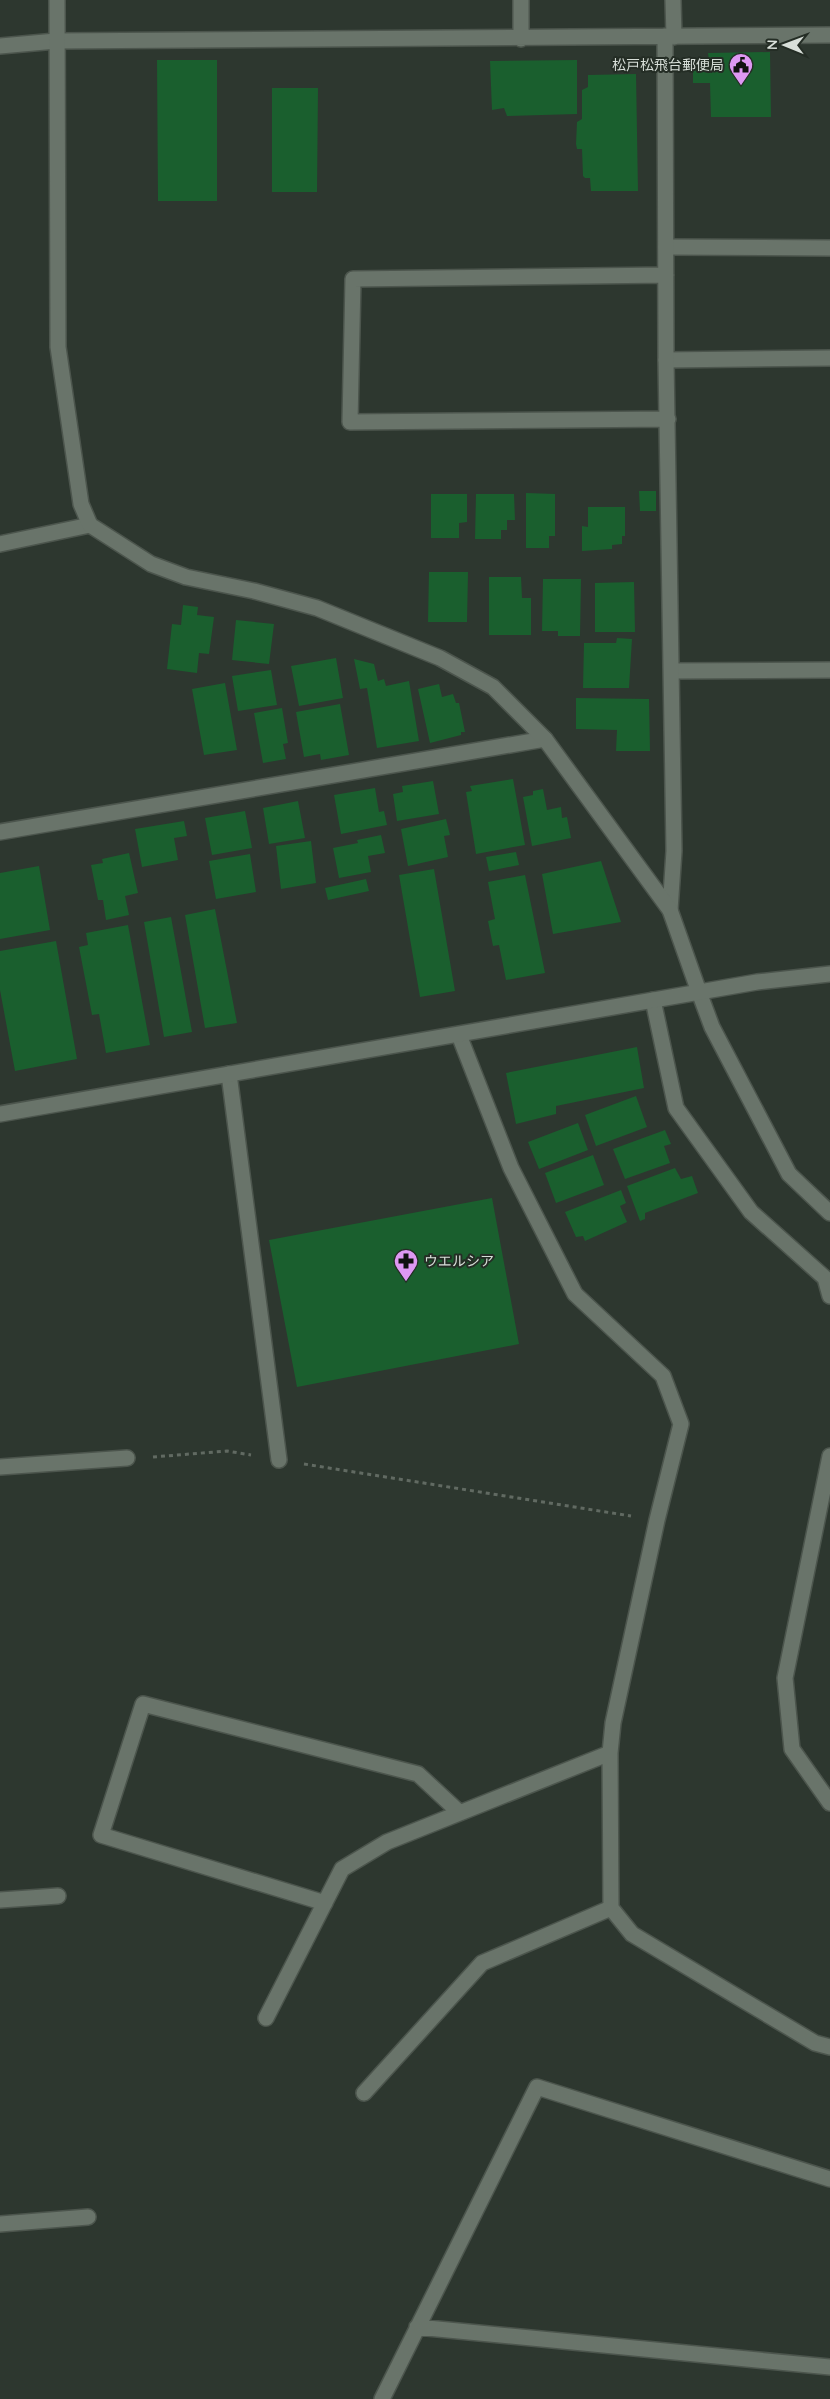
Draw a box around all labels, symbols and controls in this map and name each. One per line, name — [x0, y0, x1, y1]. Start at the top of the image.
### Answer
north arrow — [760, 20, 810, 70]
text: N — [763, 39, 781, 50]
public building icon: 松戸松飛台郵便局 — [728, 52, 754, 86]
place label: 松戸松飛台郵便局 — [612, 56, 724, 74]
pharmacy icon: ウエルシア — [393, 1248, 419, 1282]
place label: ウエルシア — [424, 1252, 494, 1270]

